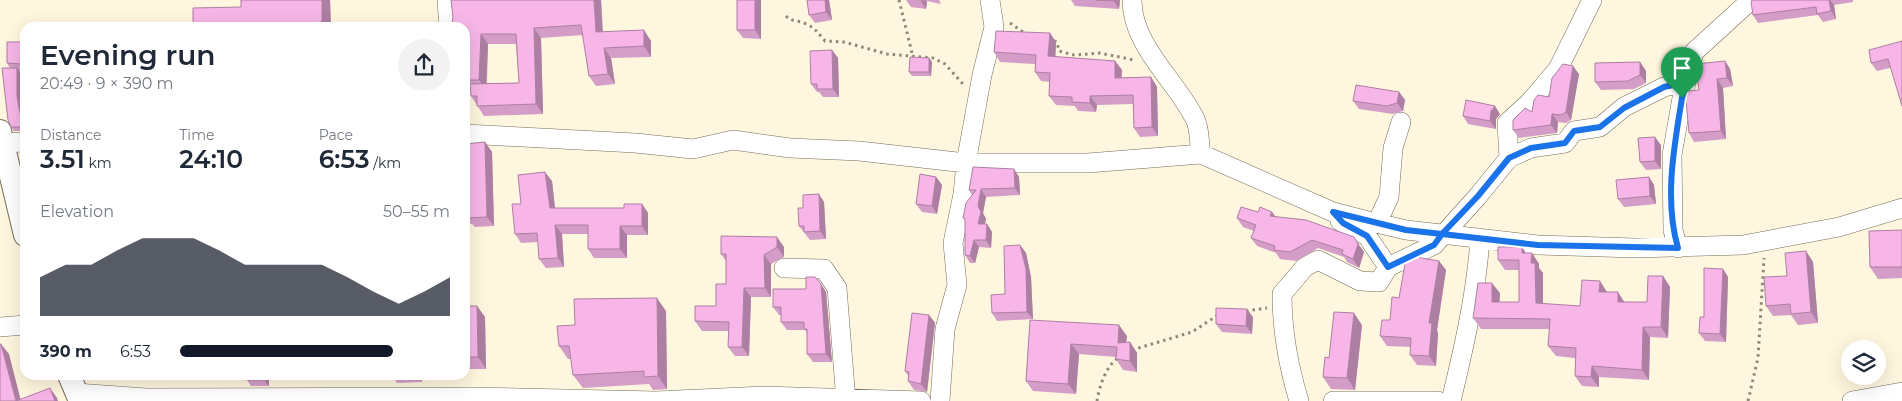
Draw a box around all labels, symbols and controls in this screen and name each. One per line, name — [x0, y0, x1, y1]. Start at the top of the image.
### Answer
text: Evening run — [40, 38, 215, 72]
button: share — [398, 39, 450, 91]
pin — [1661, 47, 1703, 98]
icon: arrive — [1668, 54, 1696, 82]
text: 20:49 · 9 × 390 m — [40, 74, 174, 93]
text: Distance — [40, 126, 102, 144]
text: Time — [179, 126, 214, 144]
text: Pace — [319, 126, 353, 144]
text: 3.51 — [40, 144, 85, 174]
text: 24:10 — [179, 144, 243, 174]
text: 6:53 — [319, 144, 369, 174]
text: km — [85, 154, 112, 172]
text: /km — [369, 154, 401, 172]
text: Elevation — [40, 202, 114, 221]
text: 50–55 m — [383, 202, 450, 221]
map controls — [1841, 340, 1886, 385]
button: layers — [1841, 340, 1886, 385]
text: 390 m — [40, 342, 92, 361]
text: 6:53 — [120, 342, 151, 361]

